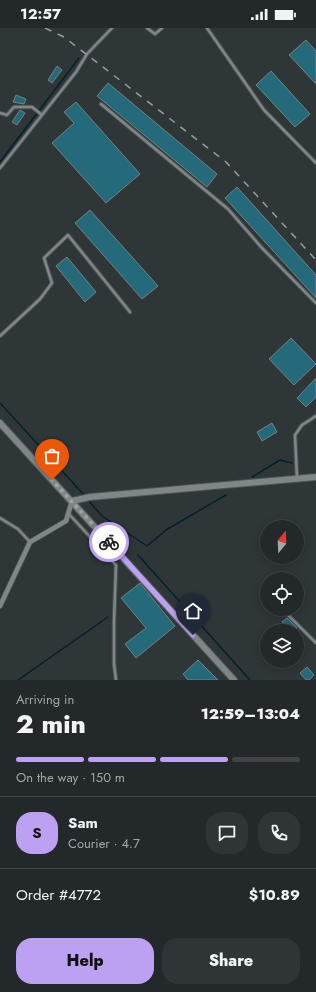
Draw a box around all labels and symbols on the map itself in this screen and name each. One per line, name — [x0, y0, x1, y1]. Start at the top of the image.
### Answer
pin — [35, 439, 69, 480]
north arrow — [260, 520, 304, 564]
courier — [89, 522, 129, 562]
pin — [176, 594, 210, 635]

